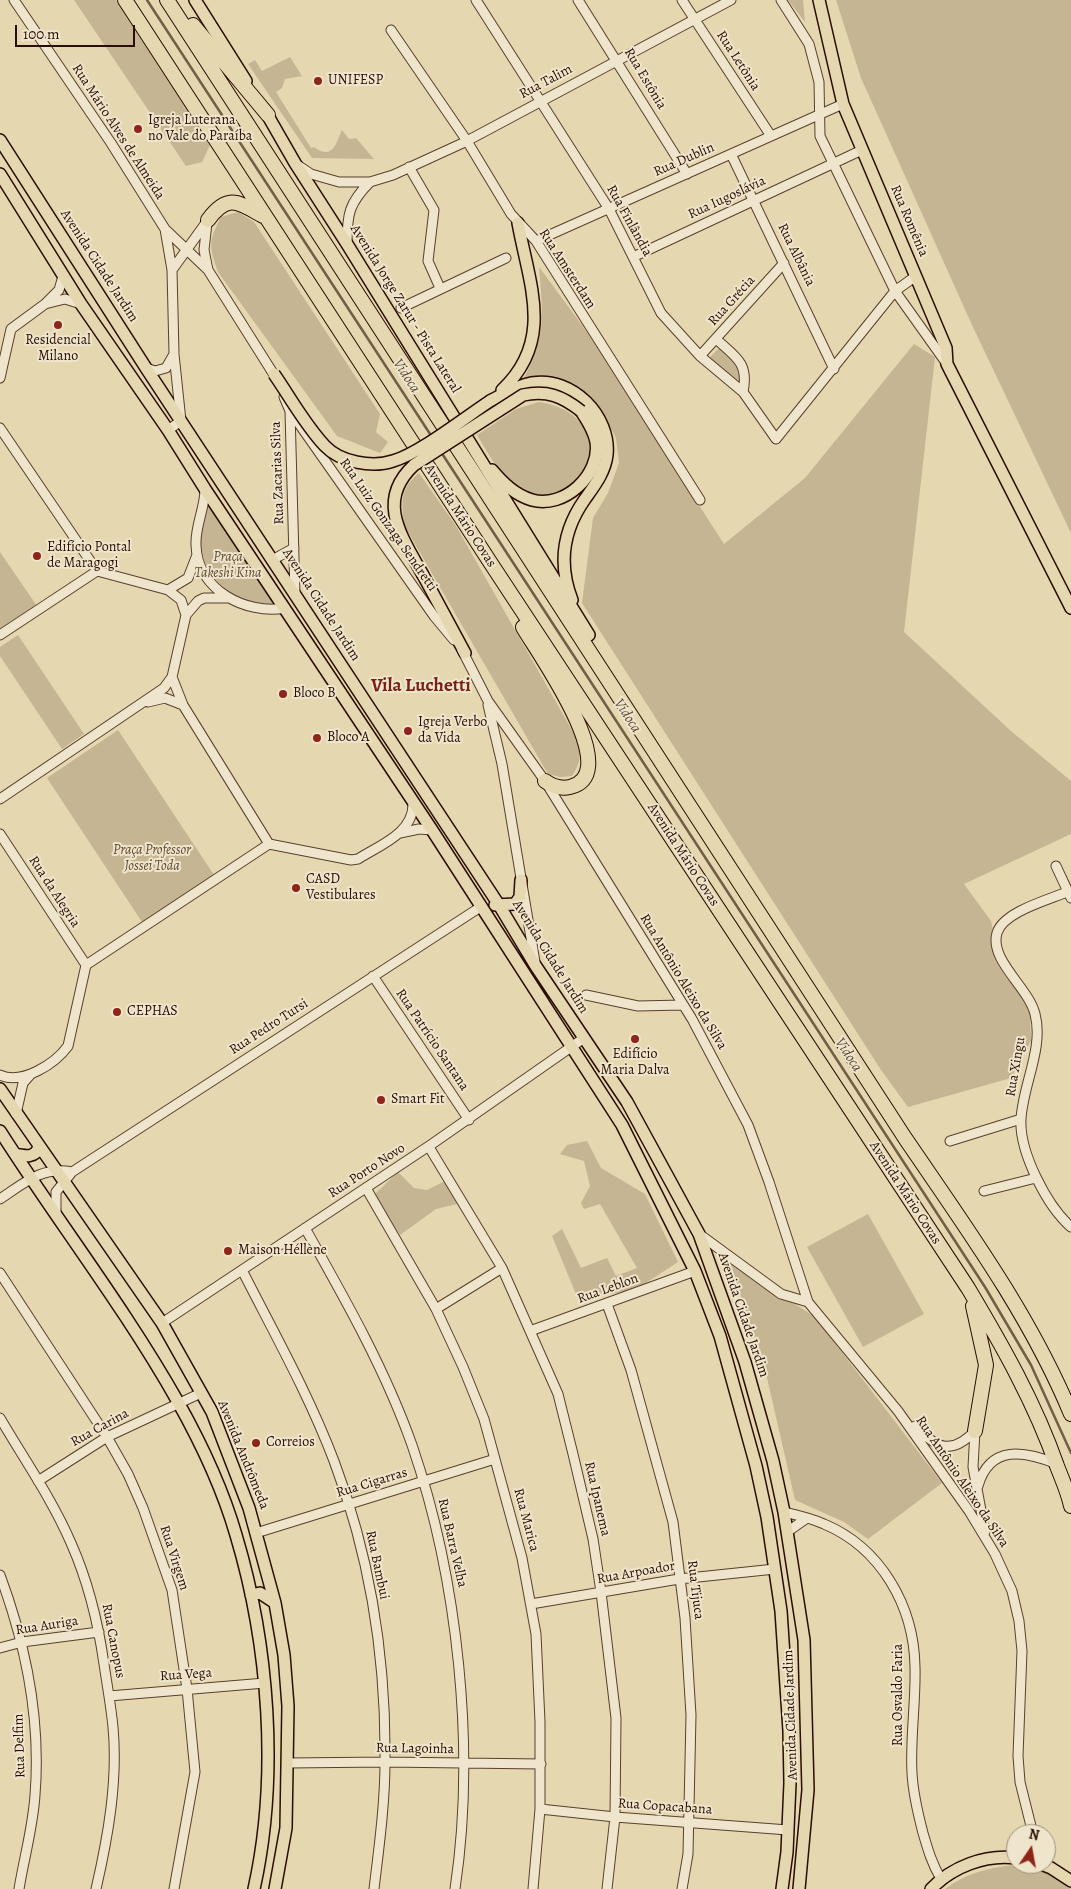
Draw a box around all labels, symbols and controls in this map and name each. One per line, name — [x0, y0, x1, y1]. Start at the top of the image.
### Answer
scale bar — [18, 15, 138, 47]
text: 100 m — [23, 24, 60, 44]
street label: Rua Letônia — [712, 28, 764, 94]
street label: Rua Estônia — [620, 45, 670, 113]
street label: Rua Mário Alves de Almeida — [68, 61, 168, 203]
street label: Rua Talim — [517, 61, 575, 103]
place label: UNIFESP — [328, 73, 383, 89]
marker: UNIFESP — [312, 75, 324, 87]
place label: Igreja Luterana no Vale do Paraíba — [148, 113, 252, 146]
marker: Igreja Luterana no Vale do Paraíba — [132, 123, 144, 135]
street label: Rua Dublin — [651, 139, 717, 181]
street label: Rua Iugoslávia — [686, 173, 768, 223]
street label: Rua Finlândia — [602, 182, 656, 260]
street label: Rua Romênia — [886, 183, 932, 259]
street label: Avenida Cidade Jardim — [56, 207, 142, 325]
street label: Rua Albânia — [774, 221, 818, 289]
street label: Avenida Jorge Zarur - Pista Lateral — [346, 222, 464, 396]
street label: Rua Amsterdam — [535, 226, 599, 312]
street label: Rua Grécia — [705, 272, 759, 330]
marker: Residencial Milano — [52, 319, 64, 331]
place label: Residencial Milano — [25, 333, 91, 366]
water label: Vidoca — [388, 356, 424, 396]
street label: Rua Zacarias Silva — [268, 421, 288, 525]
street label: Rua Luiz Gonzaga Sendretti — [336, 455, 440, 595]
street label: Avenida Mário Covas — [420, 461, 500, 571]
place label: Edifício Pontal de Maragogi — [47, 540, 131, 572]
street label: Avenida Cidade Jardim — [278, 546, 364, 664]
marker: Edifício Pontal de Maragogi — [31, 550, 43, 562]
park label: Praça Takeshi Kina — [194, 550, 262, 582]
district label: Vila Luchetti — [371, 675, 471, 697]
place label: Bloco B — [293, 686, 336, 702]
marker: Bloco B — [277, 688, 289, 700]
water label: Vidoca — [609, 696, 645, 736]
place label: Igreja Verbo da Vida — [418, 715, 487, 748]
marker: Igreja Verbo da Vida — [402, 725, 414, 737]
place label: Bloco A — [327, 730, 369, 746]
marker: Bloco A — [311, 732, 323, 744]
street label: Avenida Mário Covas — [643, 800, 723, 910]
park label: Praça Professor Jossei Toda — [113, 843, 191, 876]
street label: Rua da Alegria — [25, 853, 83, 931]
place label: CASD Vestibulares — [306, 872, 376, 904]
marker: CASD Vestibulares — [290, 882, 302, 894]
street label: Avenida Cidade Jardim — [508, 897, 592, 1017]
street label: Rua Antônio Aleixo da Silva — [636, 911, 730, 1053]
street label: Rua Patrício Santana — [392, 986, 472, 1094]
street label: Rua Pedro Tursi — [226, 995, 312, 1059]
place label: CEPHAS — [127, 1004, 178, 1020]
marker: CEPHAS — [111, 1006, 123, 1018]
marker: Edifício Maria Dalva — [629, 1033, 641, 1045]
water label: Vidoca — [830, 1035, 866, 1075]
street label: Rua Xingu — [1002, 1036, 1030, 1098]
place label: Edifício Maria Dalva — [600, 1047, 670, 1080]
place label: Smart Fit — [391, 1092, 445, 1108]
marker: Smart Fit — [375, 1094, 387, 1106]
street label: Avenida Mário Covas — [865, 1138, 945, 1248]
street label: Rua Porto Novo — [325, 1140, 409, 1202]
place label: Maison Héllène — [238, 1243, 327, 1259]
marker: Maison Héllène — [222, 1245, 234, 1257]
street label: Avenida Cidade Jardim — [714, 1250, 772, 1380]
street label: Rua Leblon — [575, 1270, 641, 1308]
street label: Avenida Andrômeda — [214, 1398, 272, 1512]
street label: Rua Carina — [68, 1405, 132, 1451]
street label: Rua Antônio Aleixo da Silva — [912, 1413, 1012, 1551]
place label: Correios — [266, 1435, 315, 1451]
marker: Correios — [250, 1437, 262, 1449]
street label: Rua Ipanema — [580, 1460, 614, 1538]
street label: Rua Cigarras — [334, 1464, 410, 1502]
street label: Rua Marica — [509, 1486, 543, 1554]
street label: Rua Barra Velha — [434, 1497, 470, 1589]
street label: Rua Virgem — [156, 1523, 192, 1593]
street label: Rua Bambui — [361, 1529, 393, 1601]
street label: Rua Arpoador — [596, 1558, 676, 1588]
street label: Rua Tijuca — [683, 1559, 707, 1621]
street label: Rua Canopus — [98, 1602, 128, 1680]
street label: Rua Auriga — [15, 1613, 79, 1639]
street label: Rua Osvaldo Faria — [891, 1644, 907, 1746]
street label: Avenida Cidade Jardim — [780, 1649, 802, 1781]
street label: Rua Vega — [159, 1665, 213, 1685]
street label: Rua Delfim — [10, 1714, 30, 1778]
street label: Rua Lagoinha — [376, 1740, 454, 1758]
street label: Rua Copacabana — [617, 1795, 713, 1819]
north arrow — [1006, 1824, 1056, 1874]
text: N — [1027, 1824, 1041, 1845]

